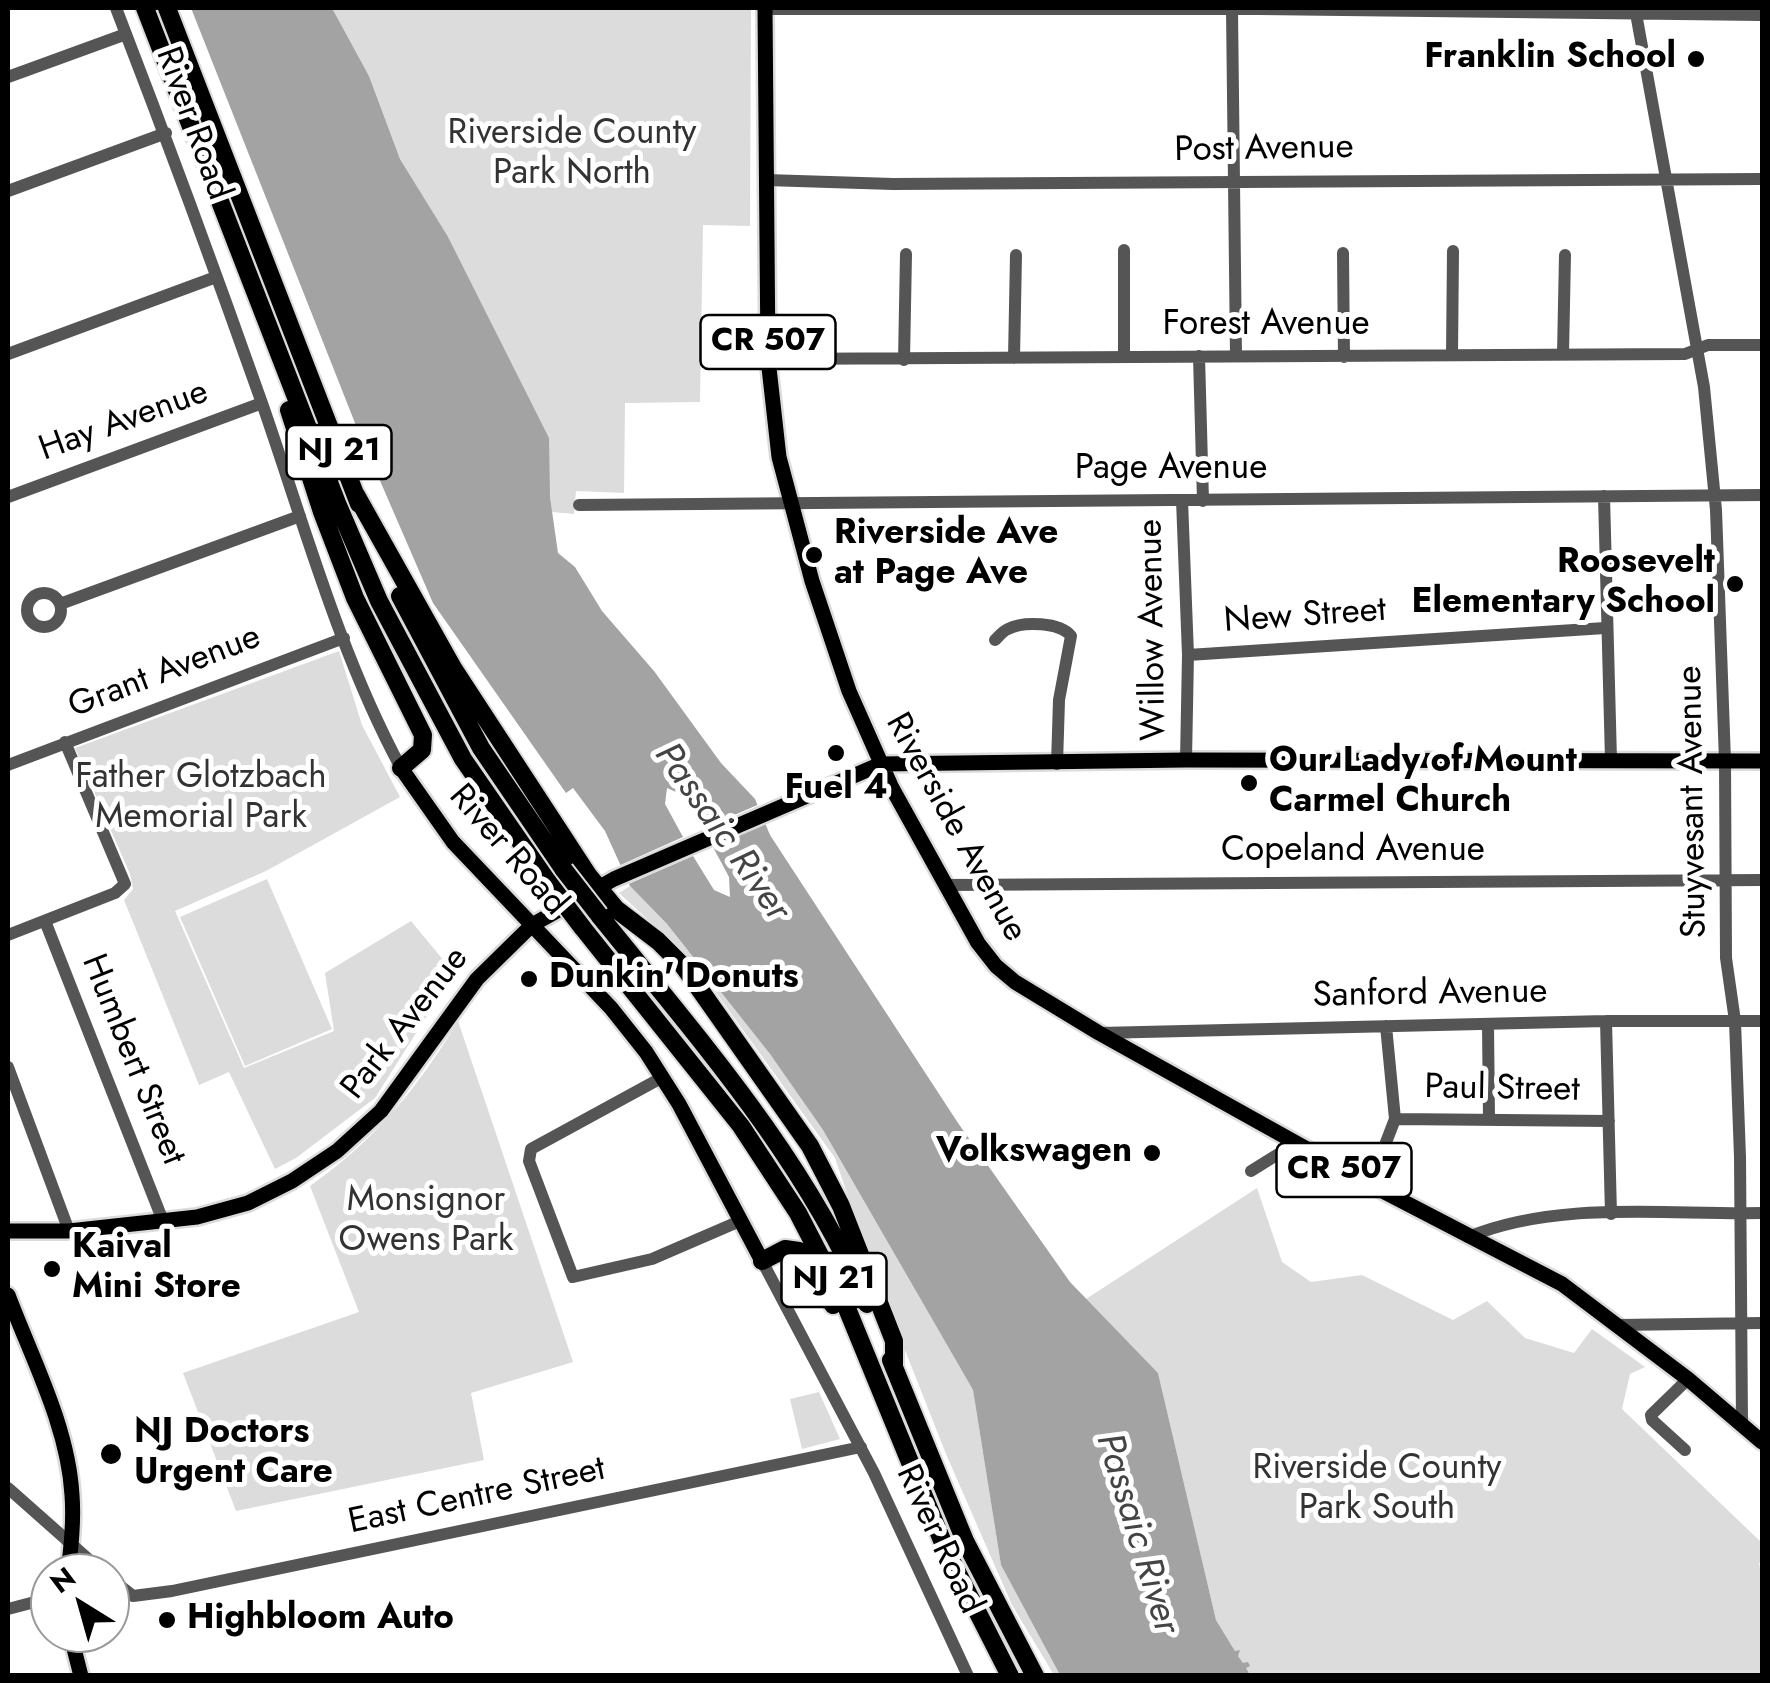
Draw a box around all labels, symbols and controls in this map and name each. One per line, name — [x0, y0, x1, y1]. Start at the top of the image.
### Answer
place label: Franklin School — [1424, 38, 1676, 80]
street label: River Road — [145, 42, 239, 206]
marker: Franklin School — [1685, 48, 1707, 70]
park label: Riverside County Park North — [448, 114, 696, 196]
street label: Post Avenue — [1174, 127, 1354, 173]
street label: Forest Avenue — [1162, 305, 1370, 347]
road number: CR 507 — [700, 315, 836, 369]
street label: Hay Avenue — [34, 372, 214, 472]
road number: NJ 21 — [286, 425, 392, 479]
street label: Page Avenue — [1075, 449, 1267, 491]
place label: Riverside Ave at Page Ave — [834, 514, 1058, 596]
street label: Willow Avenue — [1131, 519, 1177, 741]
place label: Roosevelt Elementary School — [1412, 543, 1715, 625]
marker: Riverside Ave at Page Ave — [803, 544, 825, 566]
marker: Roosevelt Elementary School — [1724, 573, 1746, 595]
street label: New Street — [1223, 590, 1387, 644]
street label: Grant Avenue — [63, 617, 267, 729]
street label: Stuyvesant Avenue — [1671, 665, 1717, 939]
street label: Riverside Avenue — [875, 707, 1035, 949]
water label: Passaic River — [643, 735, 799, 931]
marker: Fuel 4 — [825, 742, 847, 764]
place label: Our Lady of Mount Carmel Church — [1269, 742, 1577, 824]
park label: Father Glotzbach Memorial Park — [75, 758, 327, 840]
place label: Fuel 4 — [784, 769, 888, 811]
marker: Our Lady of Mount Carmel Church — [1238, 772, 1260, 794]
street label: River Road — [439, 777, 575, 925]
street label: Copeland Avenue — [1221, 831, 1485, 873]
street label: Park Avenue — [333, 939, 479, 1109]
street label: Humbert Street — [71, 949, 193, 1171]
place label: Dunkin' Donuts — [549, 958, 799, 1000]
marker: Dunkin' Donuts — [518, 968, 540, 990]
street label: Sanford Avenue — [1312, 972, 1548, 1018]
street label: Paul Street — [1424, 1068, 1580, 1112]
place label: Volkswagen — [936, 1132, 1132, 1174]
marker: Volkswagen — [1141, 1142, 1163, 1164]
road number: CR 507 — [1276, 1143, 1412, 1197]
park label: Monsignor Owens Park — [339, 1181, 513, 1263]
place label: Kaival Mini Store — [72, 1228, 241, 1310]
road number: NJ 21 — [782, 1253, 886, 1307]
marker: Kaival Mini Store — [41, 1258, 63, 1280]
place label: NJ Doctors Urgent Care — [134, 1413, 333, 1495]
water label: Passaic River — [1084, 1428, 1188, 1640]
marker: NJ Doctors Urgent Care — [98, 1441, 124, 1467]
street label: East Centre Street — [345, 1449, 609, 1545]
park label: Riverside County Park South — [1253, 1449, 1501, 1531]
street label: River Road — [885, 1459, 991, 1621]
north arrow — [30, 1553, 130, 1653]
text: N — [42, 1557, 84, 1603]
place label: Highbloom Auto — [187, 1599, 454, 1641]
marker: Highbloom Auto — [156, 1609, 178, 1631]

